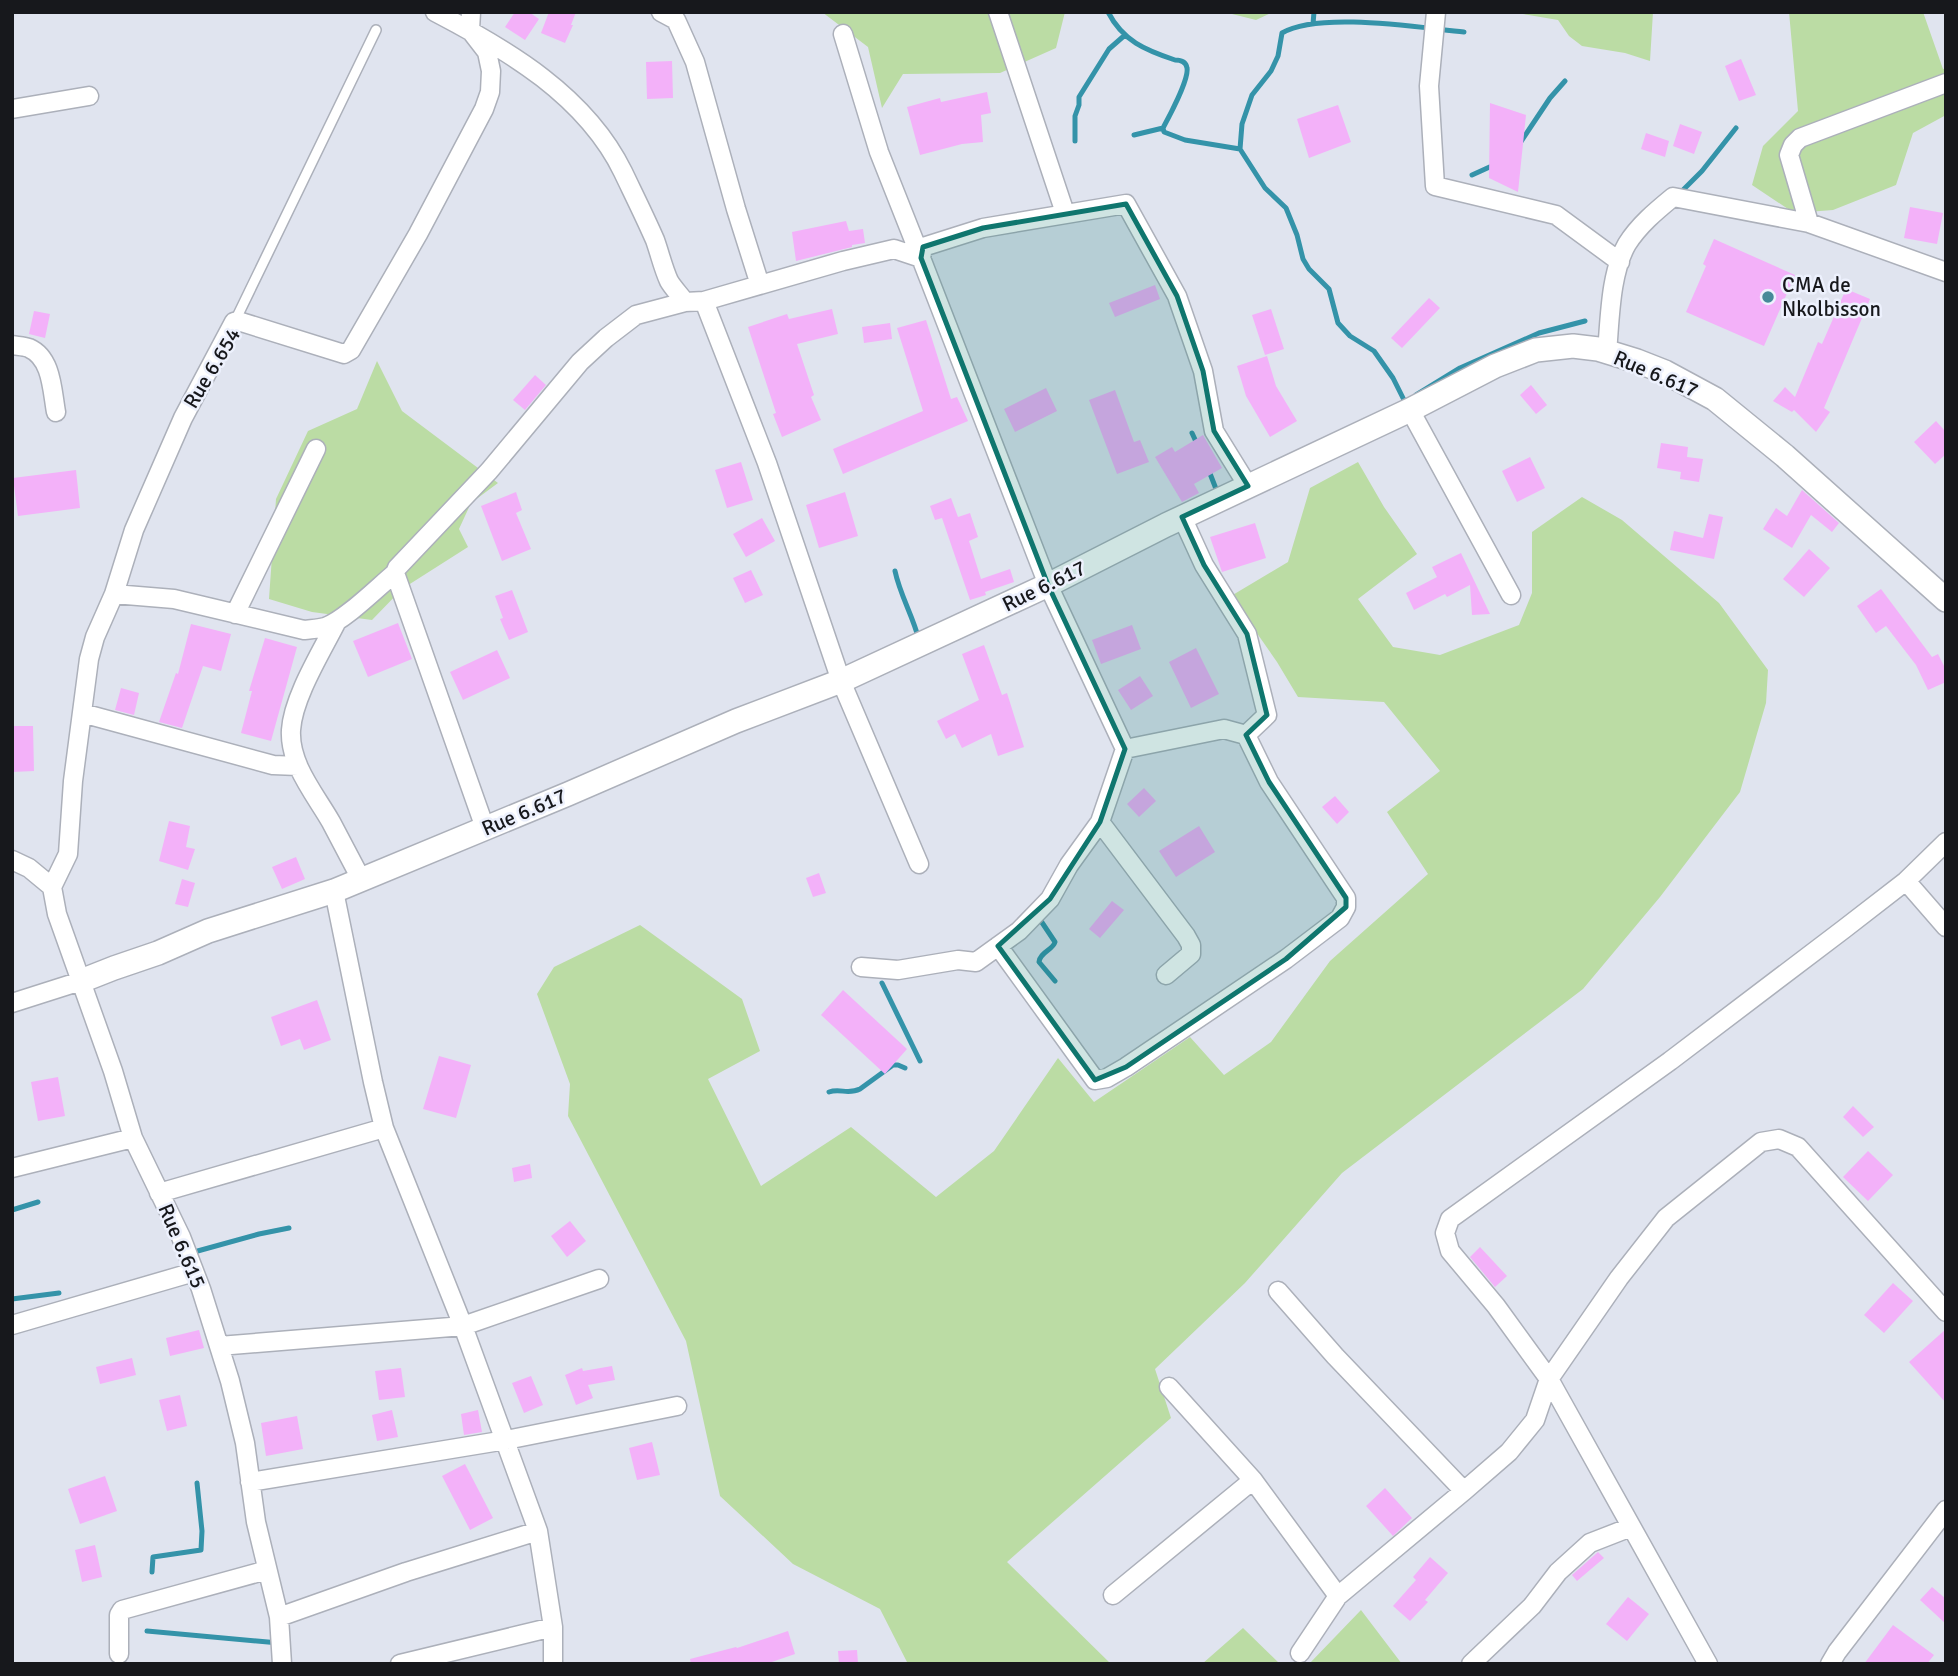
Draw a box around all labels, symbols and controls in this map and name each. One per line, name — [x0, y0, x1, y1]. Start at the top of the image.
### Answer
place label: CMA de Nkolbisson — [1782, 272, 1881, 322]
marker: CMA de Nkolbisson — [1760, 289, 1776, 305]
street label: Rue 6.654 — [178, 323, 246, 413]
street label: Rue 6.617 — [1610, 345, 1702, 403]
street label: Rue 6.617 — [998, 555, 1090, 617]
street label: Rue 6.617 — [478, 783, 570, 841]
street label: Rue 6.615 — [153, 1200, 211, 1292]

